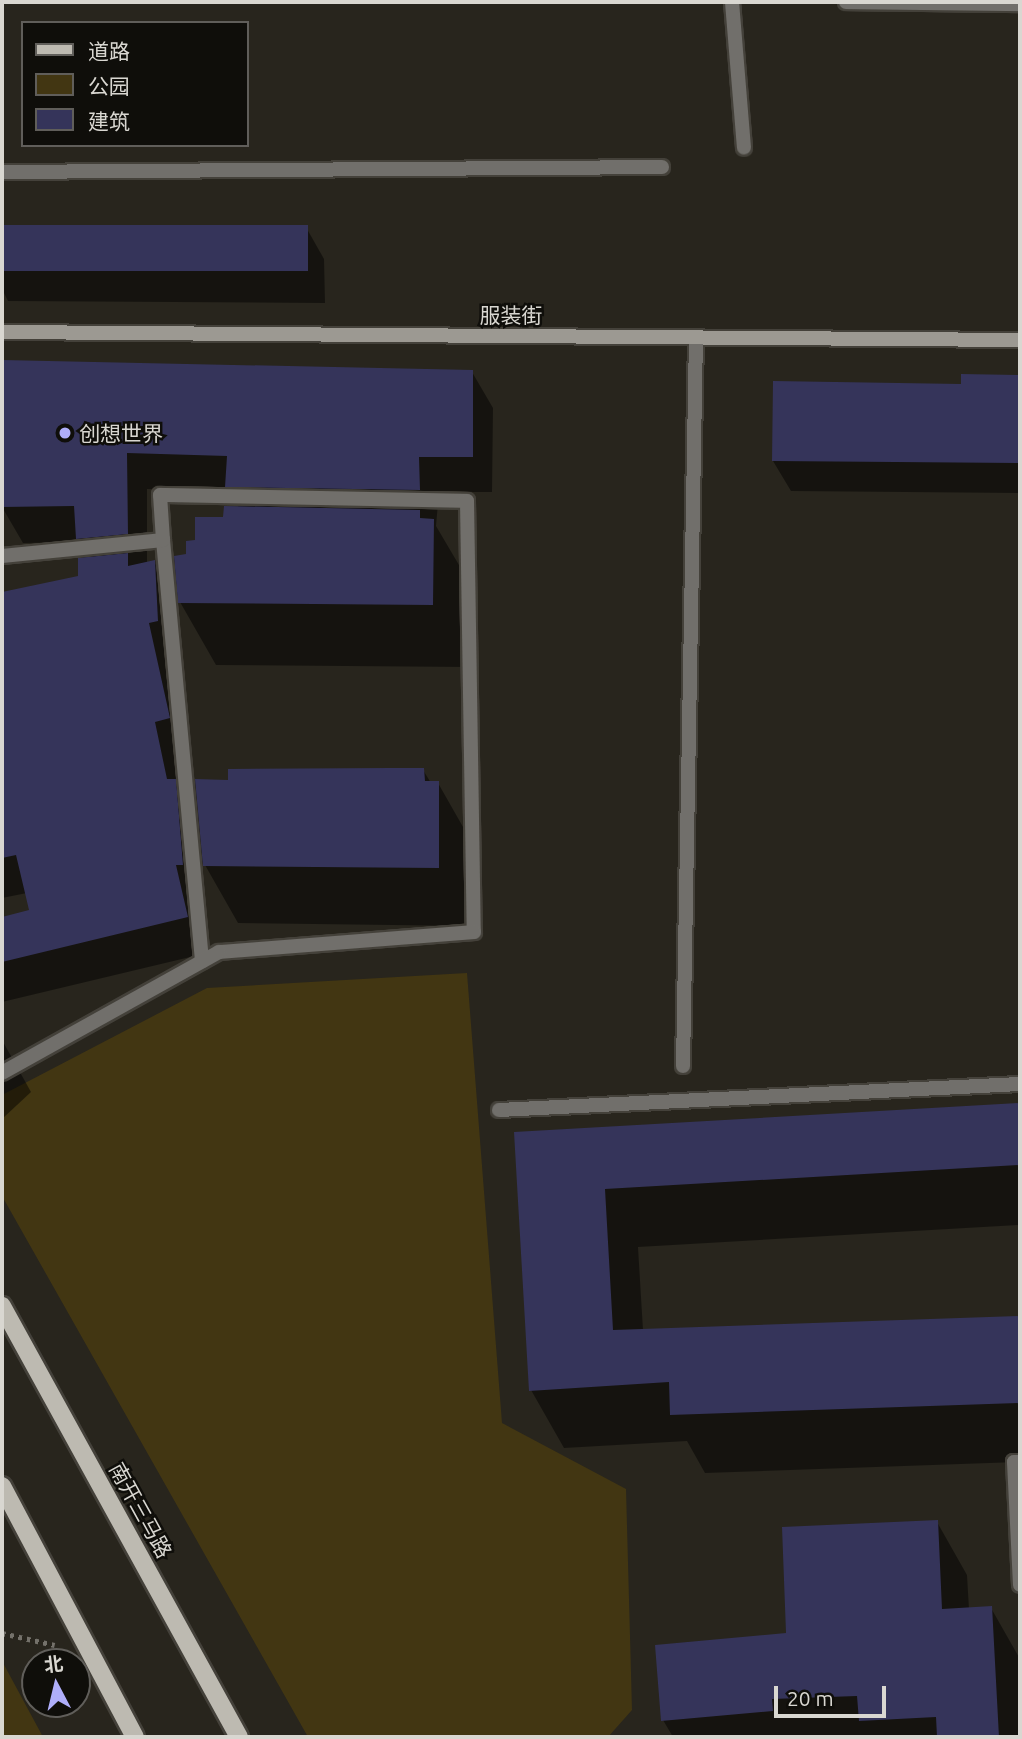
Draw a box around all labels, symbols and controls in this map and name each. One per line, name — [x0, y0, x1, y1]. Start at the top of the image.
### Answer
legend — [21, 21, 248, 147]
text: 道路 — [88, 39, 130, 63]
text: 公园 — [88, 74, 130, 98]
text: 建筑 — [88, 109, 130, 133]
street label: 服装街 — [480, 302, 542, 328]
place label: 创想世界 — [79, 420, 163, 446]
marker: 创想世界 — [57, 425, 73, 441]
street label: 南开三马路 — [105, 1458, 177, 1562]
north arrow — [21, 1648, 91, 1718]
text: 北 — [43, 1652, 64, 1676]
scale bar — [777, 1672, 889, 1716]
text: 20 m — [787, 1686, 834, 1710]

